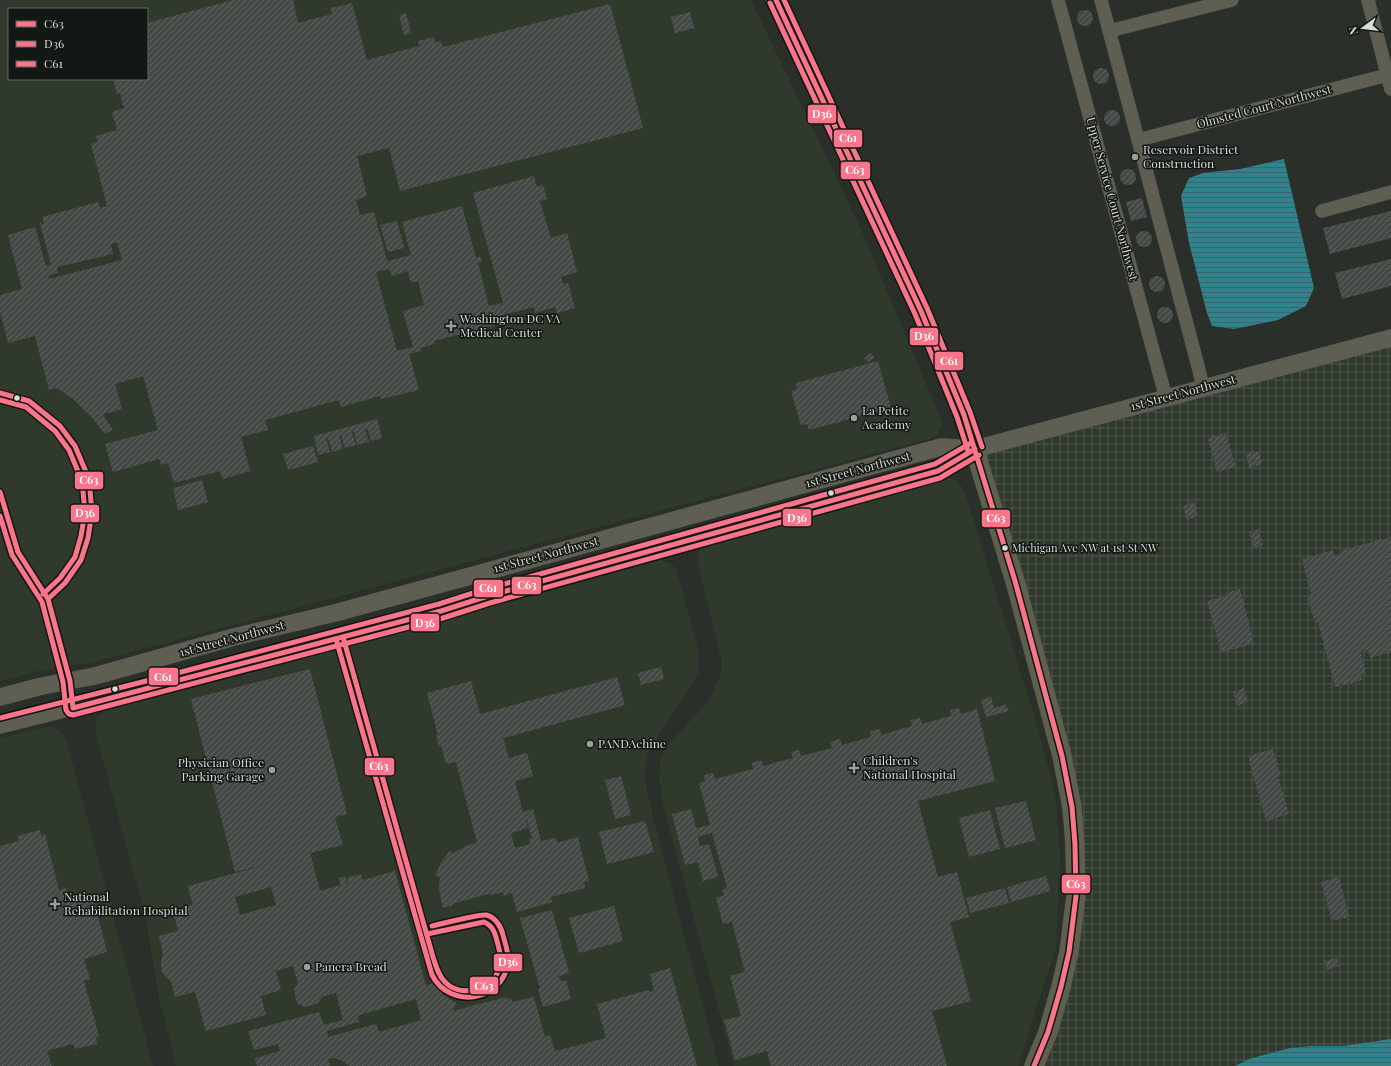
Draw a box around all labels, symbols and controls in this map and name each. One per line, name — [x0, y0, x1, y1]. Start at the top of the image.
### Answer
legend — [8, 8, 148, 80]
north arrow — [1343, 8, 1383, 48]
text: C63 — [44, 15, 64, 31]
text: N — [1345, 25, 1361, 36]
text: D36 — [44, 35, 64, 51]
text: C61 — [44, 55, 63, 71]
street label: Olmsted Court Northwest — [1195, 80, 1334, 132]
line badge: D36 — [807, 104, 837, 124]
text: D36 — [812, 106, 832, 121]
street label: Upper Service Court Northwest — [1083, 115, 1143, 283]
line badge: C61 — [833, 129, 863, 148]
text: C61 — [839, 130, 857, 145]
place label: Reservoir District Construction — [1143, 141, 1239, 171]
marker: Reservoir District Construction — [1130, 152, 1140, 162]
line badge: C63 — [840, 161, 871, 180]
text: C63 — [845, 162, 865, 177]
place label: Washington DC VA Medical Center — [459, 310, 561, 340]
marker: Washington DC VA Medical Center — [445, 320, 457, 332]
line badge: D36 — [909, 327, 939, 346]
text: D36 — [914, 328, 934, 343]
line badge: C61 — [934, 351, 964, 371]
text: C61 — [940, 353, 958, 368]
street label: 1st Street Northwest — [1128, 370, 1238, 414]
unlabelled marker — [12, 393, 22, 403]
place label: La Petite Academy — [861, 402, 911, 432]
marker: La Petite Academy — [849, 413, 859, 423]
street label: 1st Street Northwest — [803, 447, 913, 491]
line badge: C63 — [74, 471, 104, 490]
text: C63 — [79, 472, 99, 487]
unlabelled marker — [826, 488, 836, 498]
line badge: D36 — [70, 504, 100, 523]
text: D36 — [75, 505, 95, 520]
line badge: D36 — [782, 508, 812, 527]
line badge: C63 — [981, 509, 1011, 528]
text: D36 — [787, 510, 807, 525]
text: C63 — [986, 510, 1006, 525]
street label: 1st Street Northwest — [491, 532, 601, 576]
place label: Michigan Ave NW at 1st St NW — [1012, 540, 1158, 555]
marker: Michigan Ave NW at 1st St NW — [1000, 543, 1010, 553]
line badge: C63 — [511, 576, 542, 595]
text: C63 — [517, 577, 537, 592]
line badge: C61 — [473, 579, 504, 598]
text: C61 — [479, 580, 497, 595]
line badge: D36 — [410, 613, 440, 632]
text: D36 — [415, 615, 435, 630]
street label: 1st Street Northwest — [177, 616, 287, 660]
line badge: C61 — [148, 667, 179, 686]
text: C61 — [154, 669, 172, 684]
unlabelled marker — [110, 684, 120, 694]
place label: PANDAchine — [598, 735, 666, 751]
marker: PANDAchine — [585, 739, 595, 749]
place label: Children's National Hospital — [863, 752, 957, 782]
place label: Physician Office Parking Garage — [178, 754, 264, 784]
line badge: C63 — [364, 757, 395, 776]
text: C63 — [369, 758, 389, 773]
marker: Children's National Hospital — [848, 762, 860, 774]
marker: Physician Office Parking Garage — [267, 765, 277, 775]
line badge: C63 — [1061, 874, 1091, 894]
text: C63 — [1066, 876, 1086, 891]
place label: National Rehabilitation Hospital — [64, 888, 188, 918]
marker: National Rehabilitation Hospital — [49, 898, 61, 910]
line badge: D36 — [493, 953, 523, 972]
text: D36 — [498, 954, 518, 969]
place label: Panera Bread — [315, 958, 387, 974]
marker: Panera Bread — [302, 962, 312, 972]
line badge: C63 — [469, 976, 499, 995]
text: C63 — [474, 978, 494, 993]

